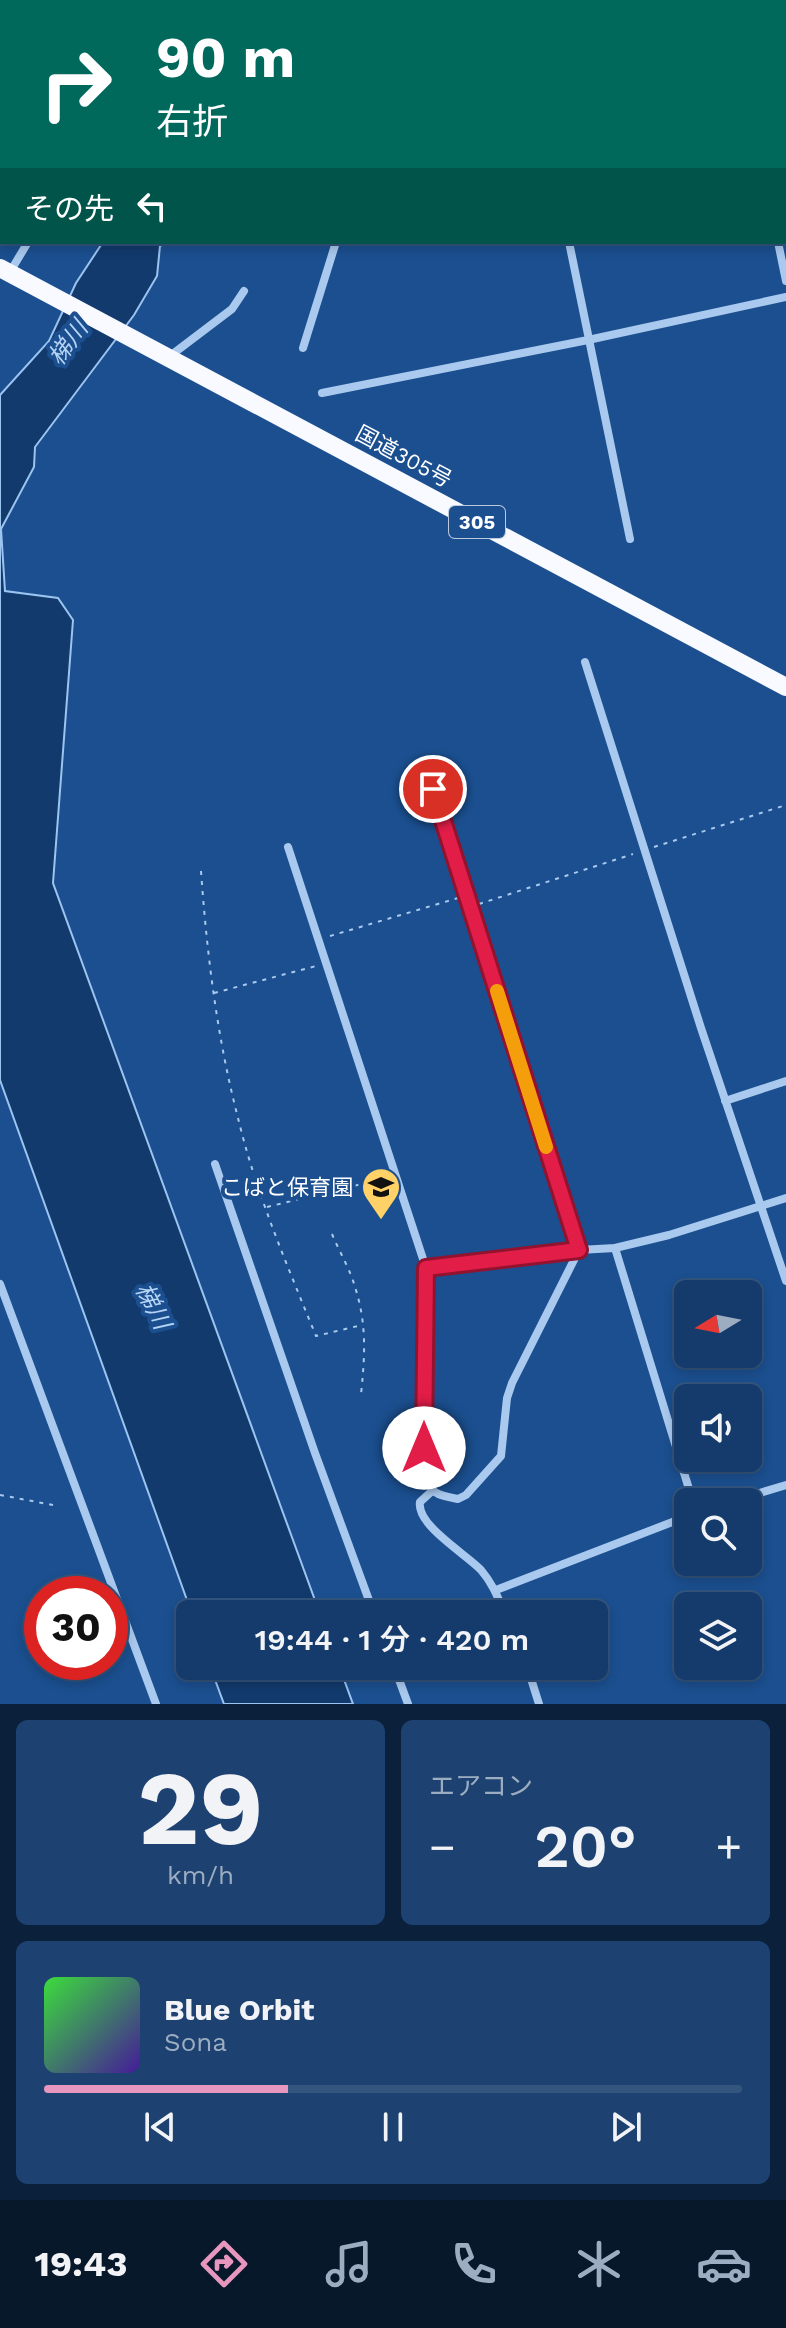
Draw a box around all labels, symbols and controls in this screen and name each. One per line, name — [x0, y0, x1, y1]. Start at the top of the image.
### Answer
text: 90 m — [156, 25, 295, 91]
icon: right — [24, 32, 128, 136]
text: 右折 — [156, 101, 228, 143]
icon: left — [130, 184, 174, 228]
text: その先 — [24, 191, 114, 226]
water label: 梯川 — [43, 313, 95, 371]
street label: 国道305号 — [351, 421, 456, 492]
road number: 305 — [449, 506, 505, 538]
pin — [399, 755, 467, 823]
icon: arrive — [411, 767, 455, 811]
school or university icon: こばと保育園 — [360, 1166, 402, 1221]
place label: こばと保育園 — [221, 1175, 353, 1200]
water label: 梯川 — [130, 1278, 178, 1336]
north arrow — [674, 1280, 762, 1368]
map controls — [674, 1280, 762, 1680]
button: sound — [674, 1384, 762, 1472]
position arrow — [382, 1406, 466, 1490]
button: search — [674, 1488, 762, 1576]
speed limit sign: 30 — [24, 1576, 128, 1680]
button: layers — [674, 1592, 762, 1680]
text: 19:44 · 1 分 · 420 m — [255, 1622, 529, 1657]
text: 29 — [137, 1747, 264, 1869]
text: エアコン — [429, 1771, 533, 1801]
text: 20° — [534, 1811, 637, 1882]
text: − — [429, 1821, 456, 1873]
text: + — [715, 1821, 742, 1873]
text: km/h — [167, 1860, 234, 1890]
text: Blue Orbit — [164, 1992, 314, 2027]
text: Sona — [164, 2027, 227, 2057]
icon: previous — [138, 2105, 182, 2149]
icon: pause — [371, 2105, 415, 2149]
icon: next — [604, 2105, 648, 2149]
icon: directions — [196, 2236, 252, 2292]
icon: music — [321, 2236, 377, 2292]
icon: phone — [446, 2236, 502, 2292]
icon: climate — [571, 2236, 627, 2292]
icon: car — [696, 2236, 752, 2292]
text: 19:43 — [34, 2243, 128, 2285]

